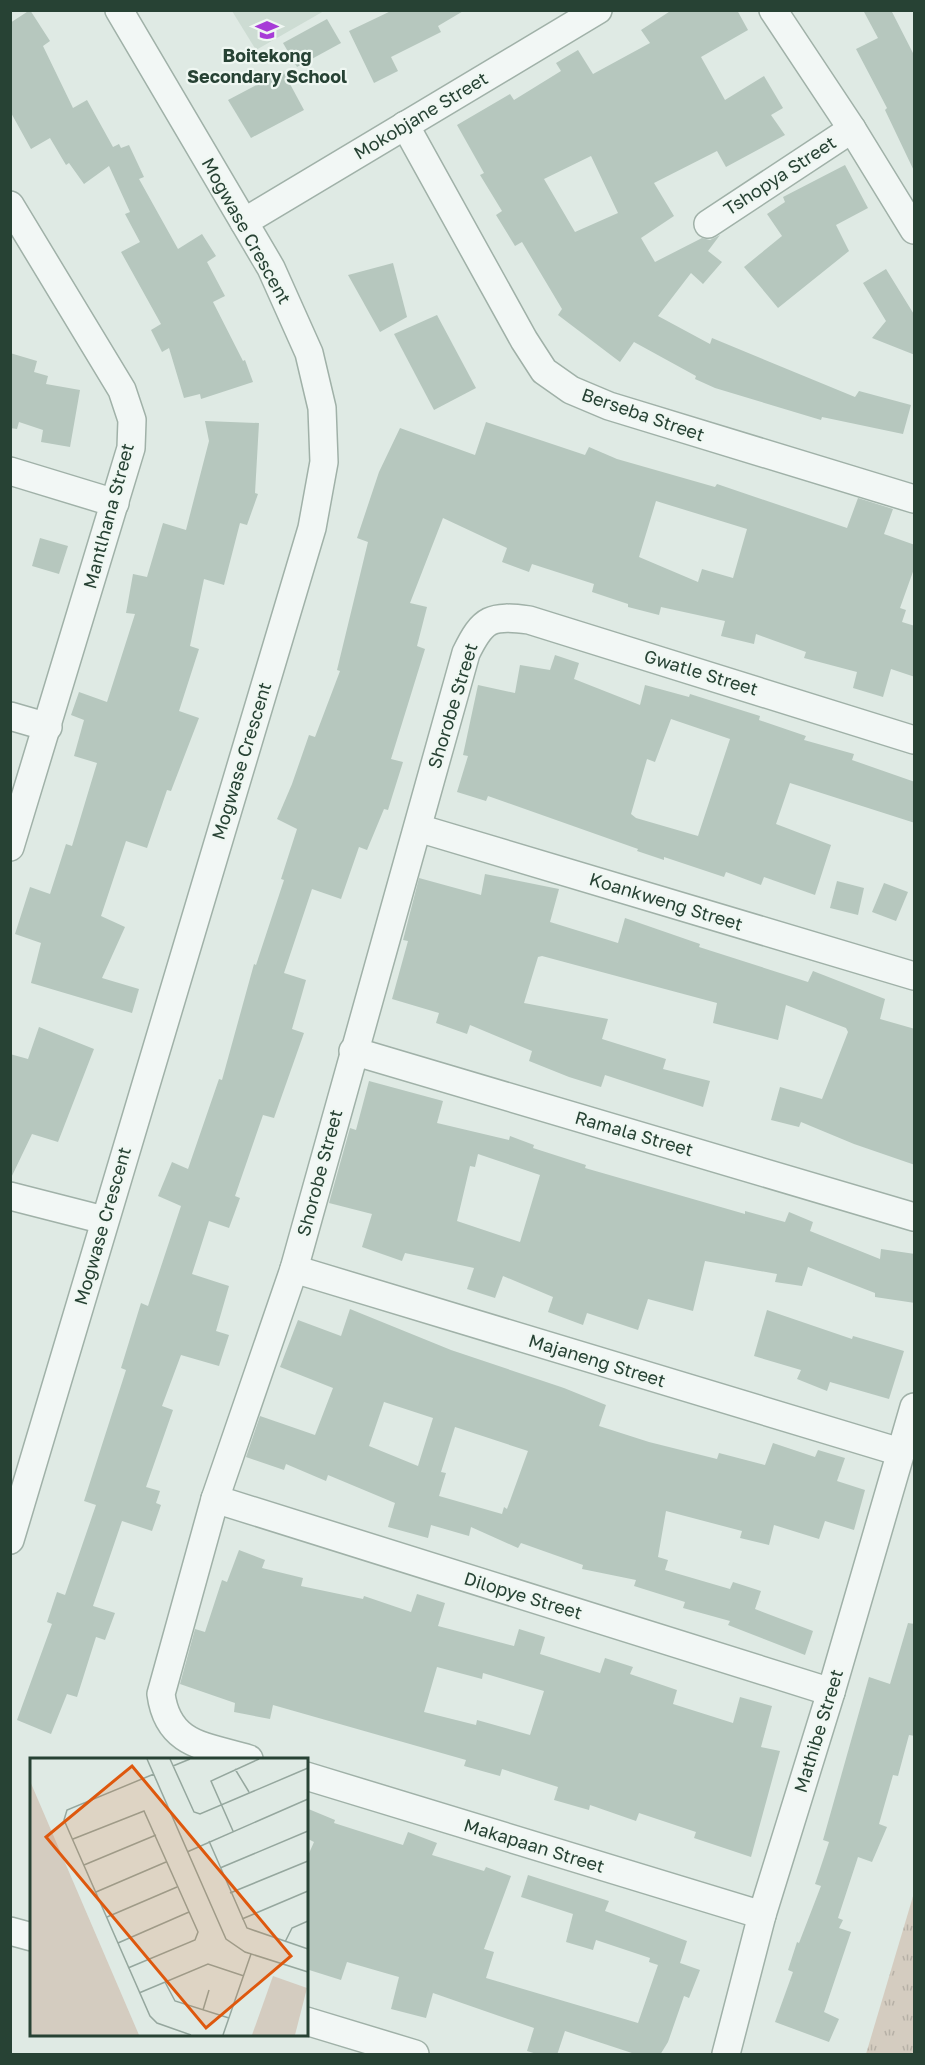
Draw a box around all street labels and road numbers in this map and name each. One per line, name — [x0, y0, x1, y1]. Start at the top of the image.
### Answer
street label: Mokobjane Street — [350, 67, 491, 164]
street label: Tshopya Street — [719, 131, 840, 220]
street label: Mogwase Crescent — [198, 154, 296, 307]
street label: Berseba Street — [579, 383, 708, 445]
street label: Mantlhana Street — [78, 441, 138, 591]
street label: Shorobe Street — [422, 640, 482, 771]
street label: Gwatle Street — [642, 644, 761, 700]
street label: Mogwase Crescent — [207, 679, 275, 842]
street label: Koankweng Street — [587, 867, 746, 935]
street label: Ramala Street — [573, 1106, 696, 1160]
street label: Shorobe Street — [292, 1107, 347, 1239]
street label: Mogwase Crescent — [69, 1144, 135, 1307]
street label: Majaneng Street — [526, 1329, 668, 1391]
street label: Dilopye Street — [462, 1567, 585, 1623]
street label: Mathibe Street — [789, 1666, 847, 1795]
street label: Makapaan Street — [461, 1813, 607, 1877]

